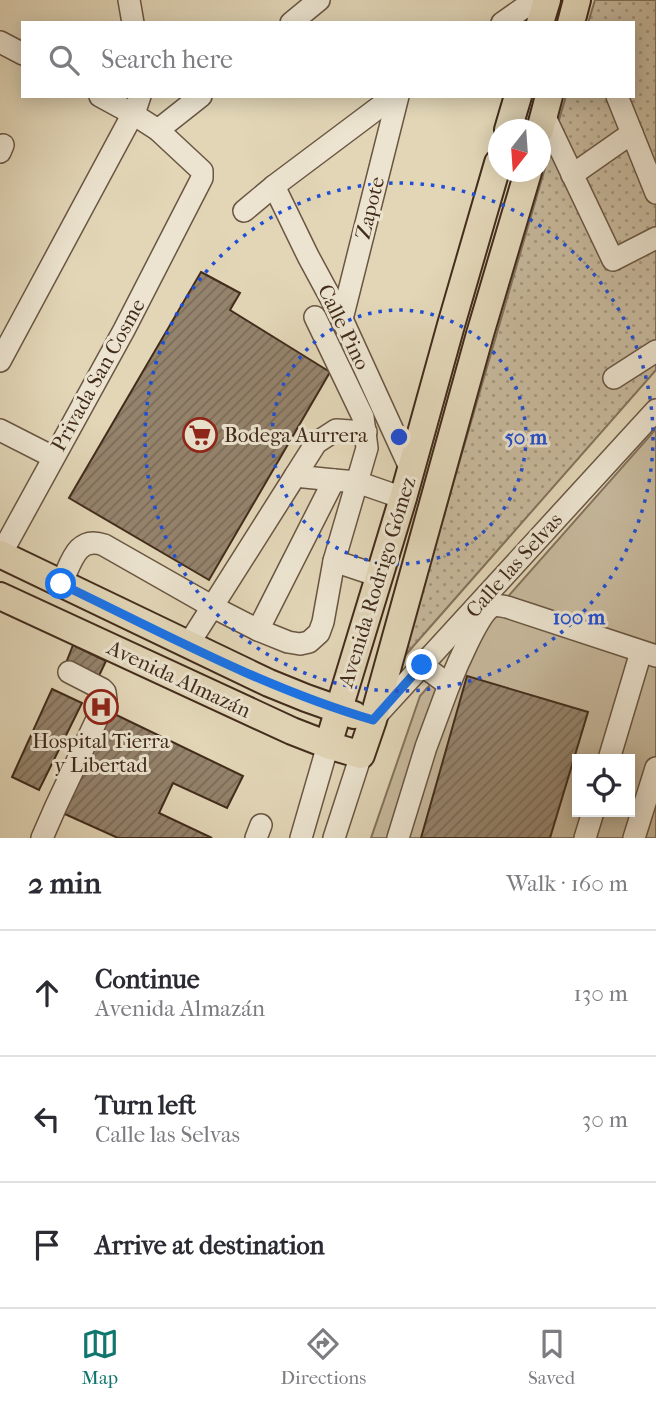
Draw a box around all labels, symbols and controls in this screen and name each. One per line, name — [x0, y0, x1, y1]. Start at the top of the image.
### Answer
search box — [21, 21, 635, 98]
icon: search — [45, 41, 83, 79]
text: Search here — [101, 44, 233, 75]
north arrow — [488, 119, 551, 182]
street label: Zapote — [351, 174, 389, 242]
street label: Calle Pino — [313, 280, 375, 374]
street label: Privada San Cosme — [46, 295, 150, 455]
supermarket icon: Bodega Aurrera — [181, 416, 219, 454]
place label: Bodega Aurrera — [224, 423, 368, 447]
centre of rings — [387, 425, 411, 449]
text: 50 m — [505, 425, 548, 449]
street label: Avenida Rodrigo Gómez — [333, 474, 420, 691]
street label: Calle las Selvas — [461, 508, 567, 622]
route start — [45, 568, 76, 599]
text: 100 m — [553, 605, 606, 629]
street label: Avenida Almazán — [103, 635, 254, 723]
route end — [406, 649, 437, 680]
hospital icon: Hospital Tierra y Libertad — [82, 688, 120, 726]
place label: Hospital Tierra y Libertad — [32, 729, 170, 777]
map controls — [572, 754, 635, 817]
button: locate — [572, 754, 635, 817]
text: 2 min — [28, 866, 101, 901]
text: Walk · 160 m — [506, 870, 628, 897]
text: Continue — [95, 964, 200, 995]
icon: ahead — [28, 974, 66, 1012]
text: 130 m — [574, 980, 628, 1007]
text: Avenida Almazán — [95, 995, 265, 1022]
text: Turn left — [95, 1090, 196, 1121]
icon: left — [28, 1100, 66, 1138]
text: 30 m — [582, 1106, 628, 1133]
text: Calle las Selvas — [95, 1121, 240, 1148]
icon: arrive — [28, 1226, 66, 1264]
text: Arrive at destination — [95, 1230, 325, 1261]
tab: Map — [81, 1325, 119, 1389]
tab: Directions — [281, 1325, 366, 1389]
tab: Saved — [528, 1325, 575, 1389]

